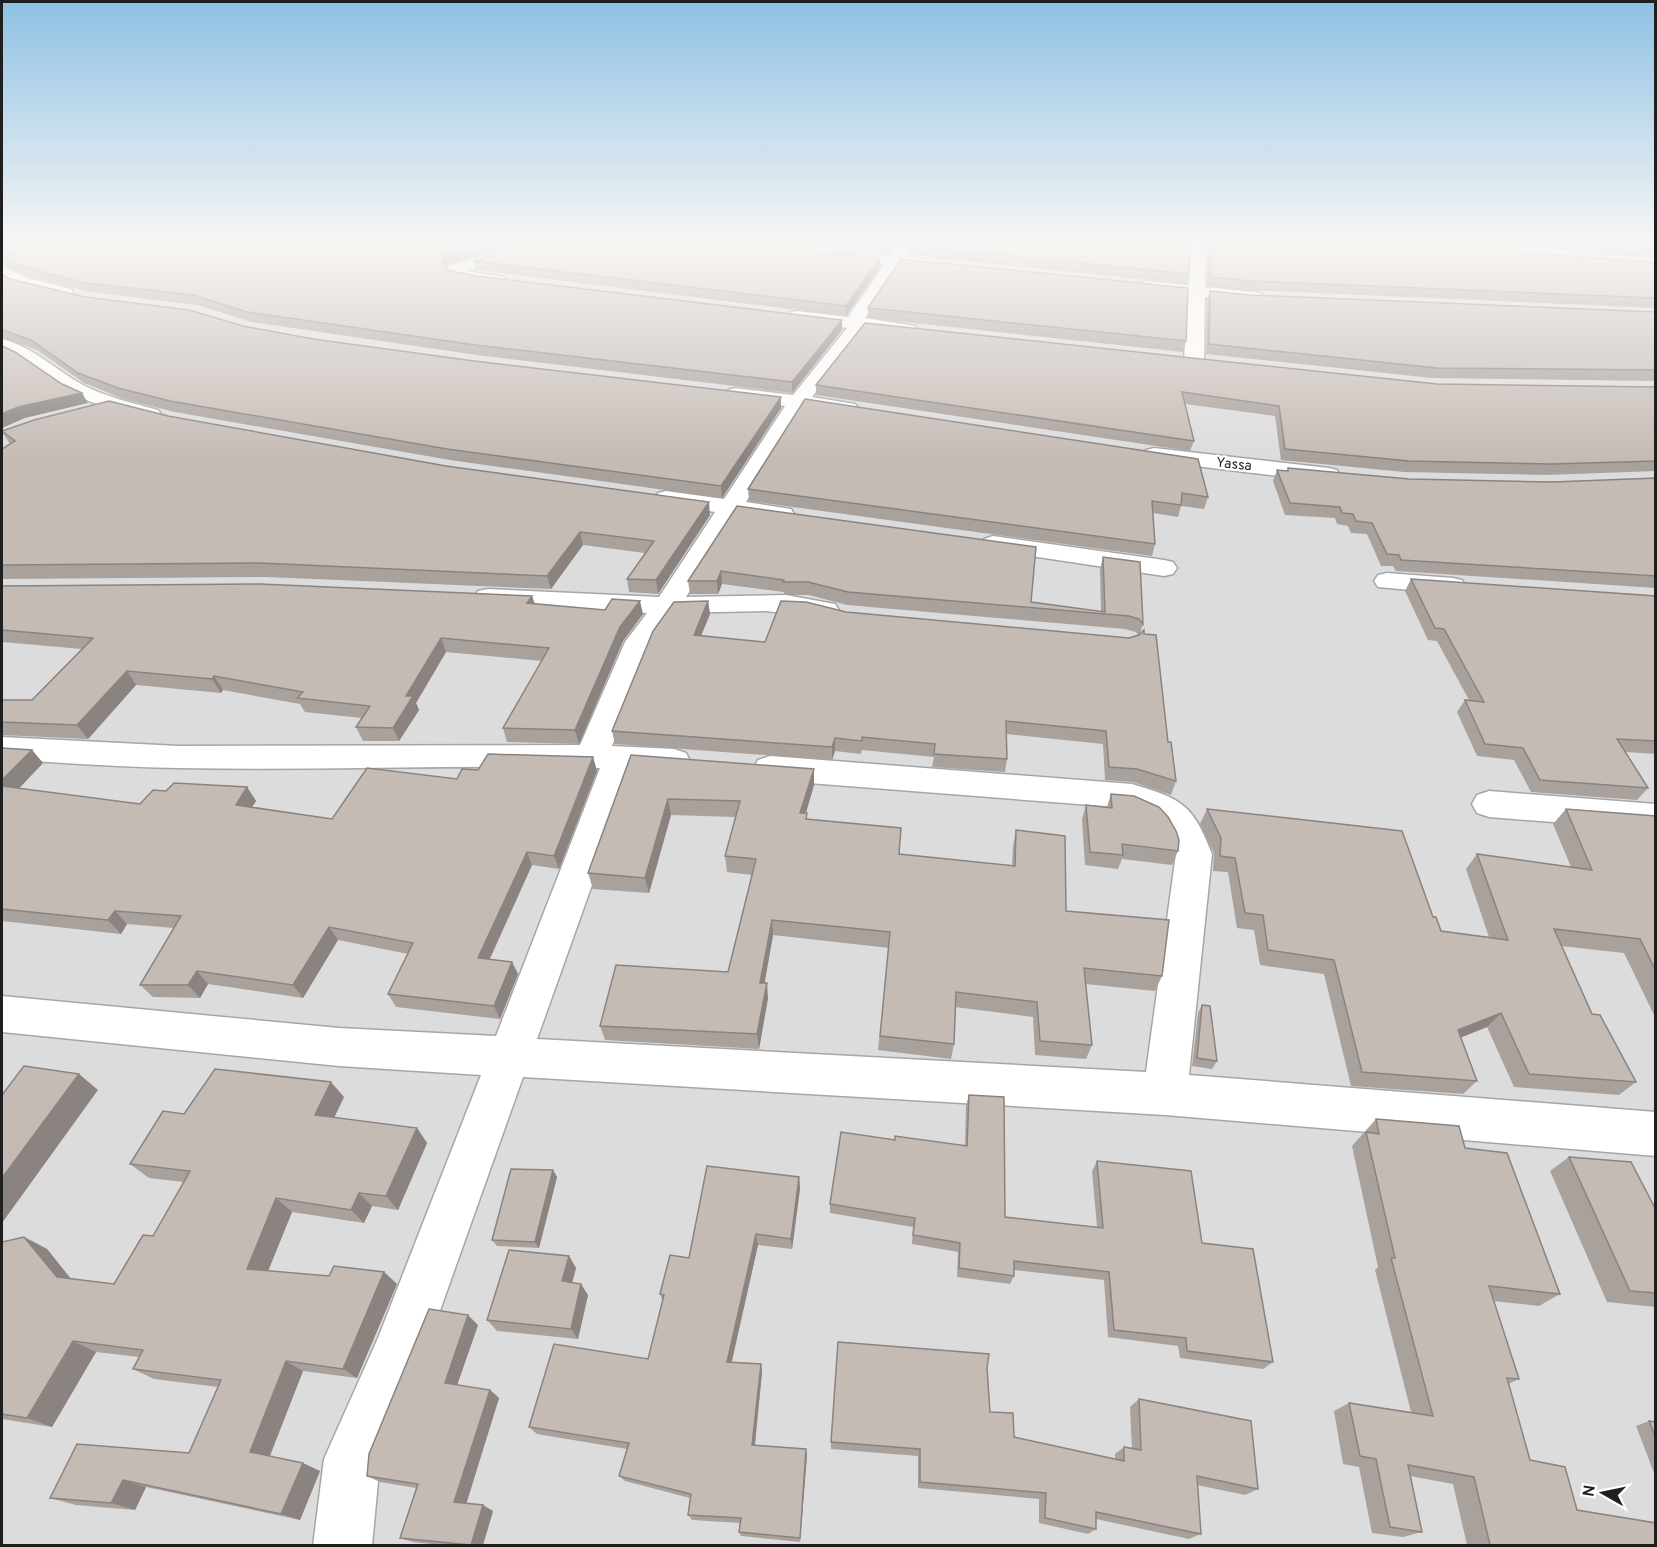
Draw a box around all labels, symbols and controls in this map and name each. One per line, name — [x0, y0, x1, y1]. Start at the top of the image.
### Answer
street label: Yassa — [1215, 455, 1253, 475]
north arrow — [1573, 1463, 1633, 1523]
text: N — [1579, 1484, 1601, 1498]

